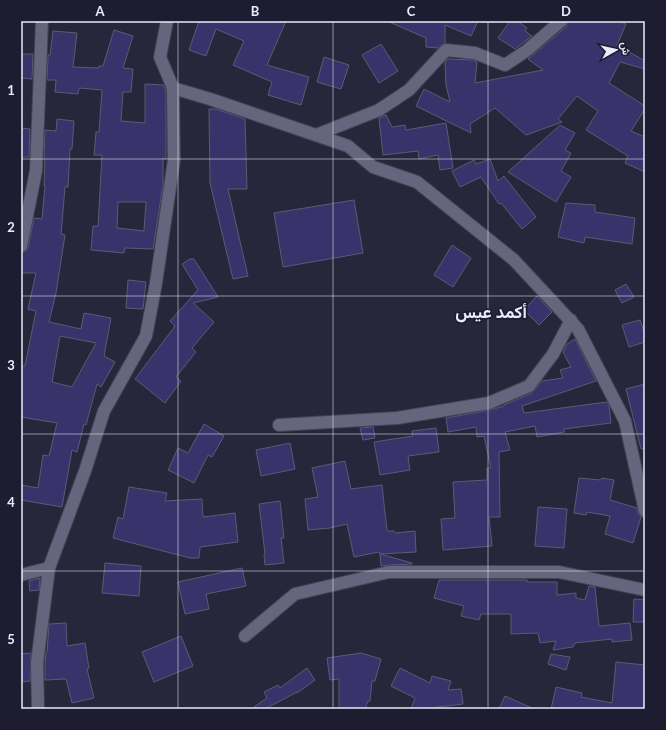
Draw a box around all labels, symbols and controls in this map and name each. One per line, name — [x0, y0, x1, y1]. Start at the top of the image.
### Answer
text: A — [94, 3, 105, 19]
text: B — [251, 3, 260, 19]
text: C — [407, 3, 416, 19]
text: D — [561, 3, 571, 19]
north arrow — [596, 30, 636, 70]
text: ش — [618, 41, 634, 56]
text: 1 — [7, 82, 15, 98]
text: 2 — [7, 219, 15, 235]
district label: أكمد عيس — [455, 301, 527, 323]
text: 3 — [7, 357, 15, 373]
text: 4 — [7, 494, 15, 510]
text: 5 — [7, 631, 15, 647]

